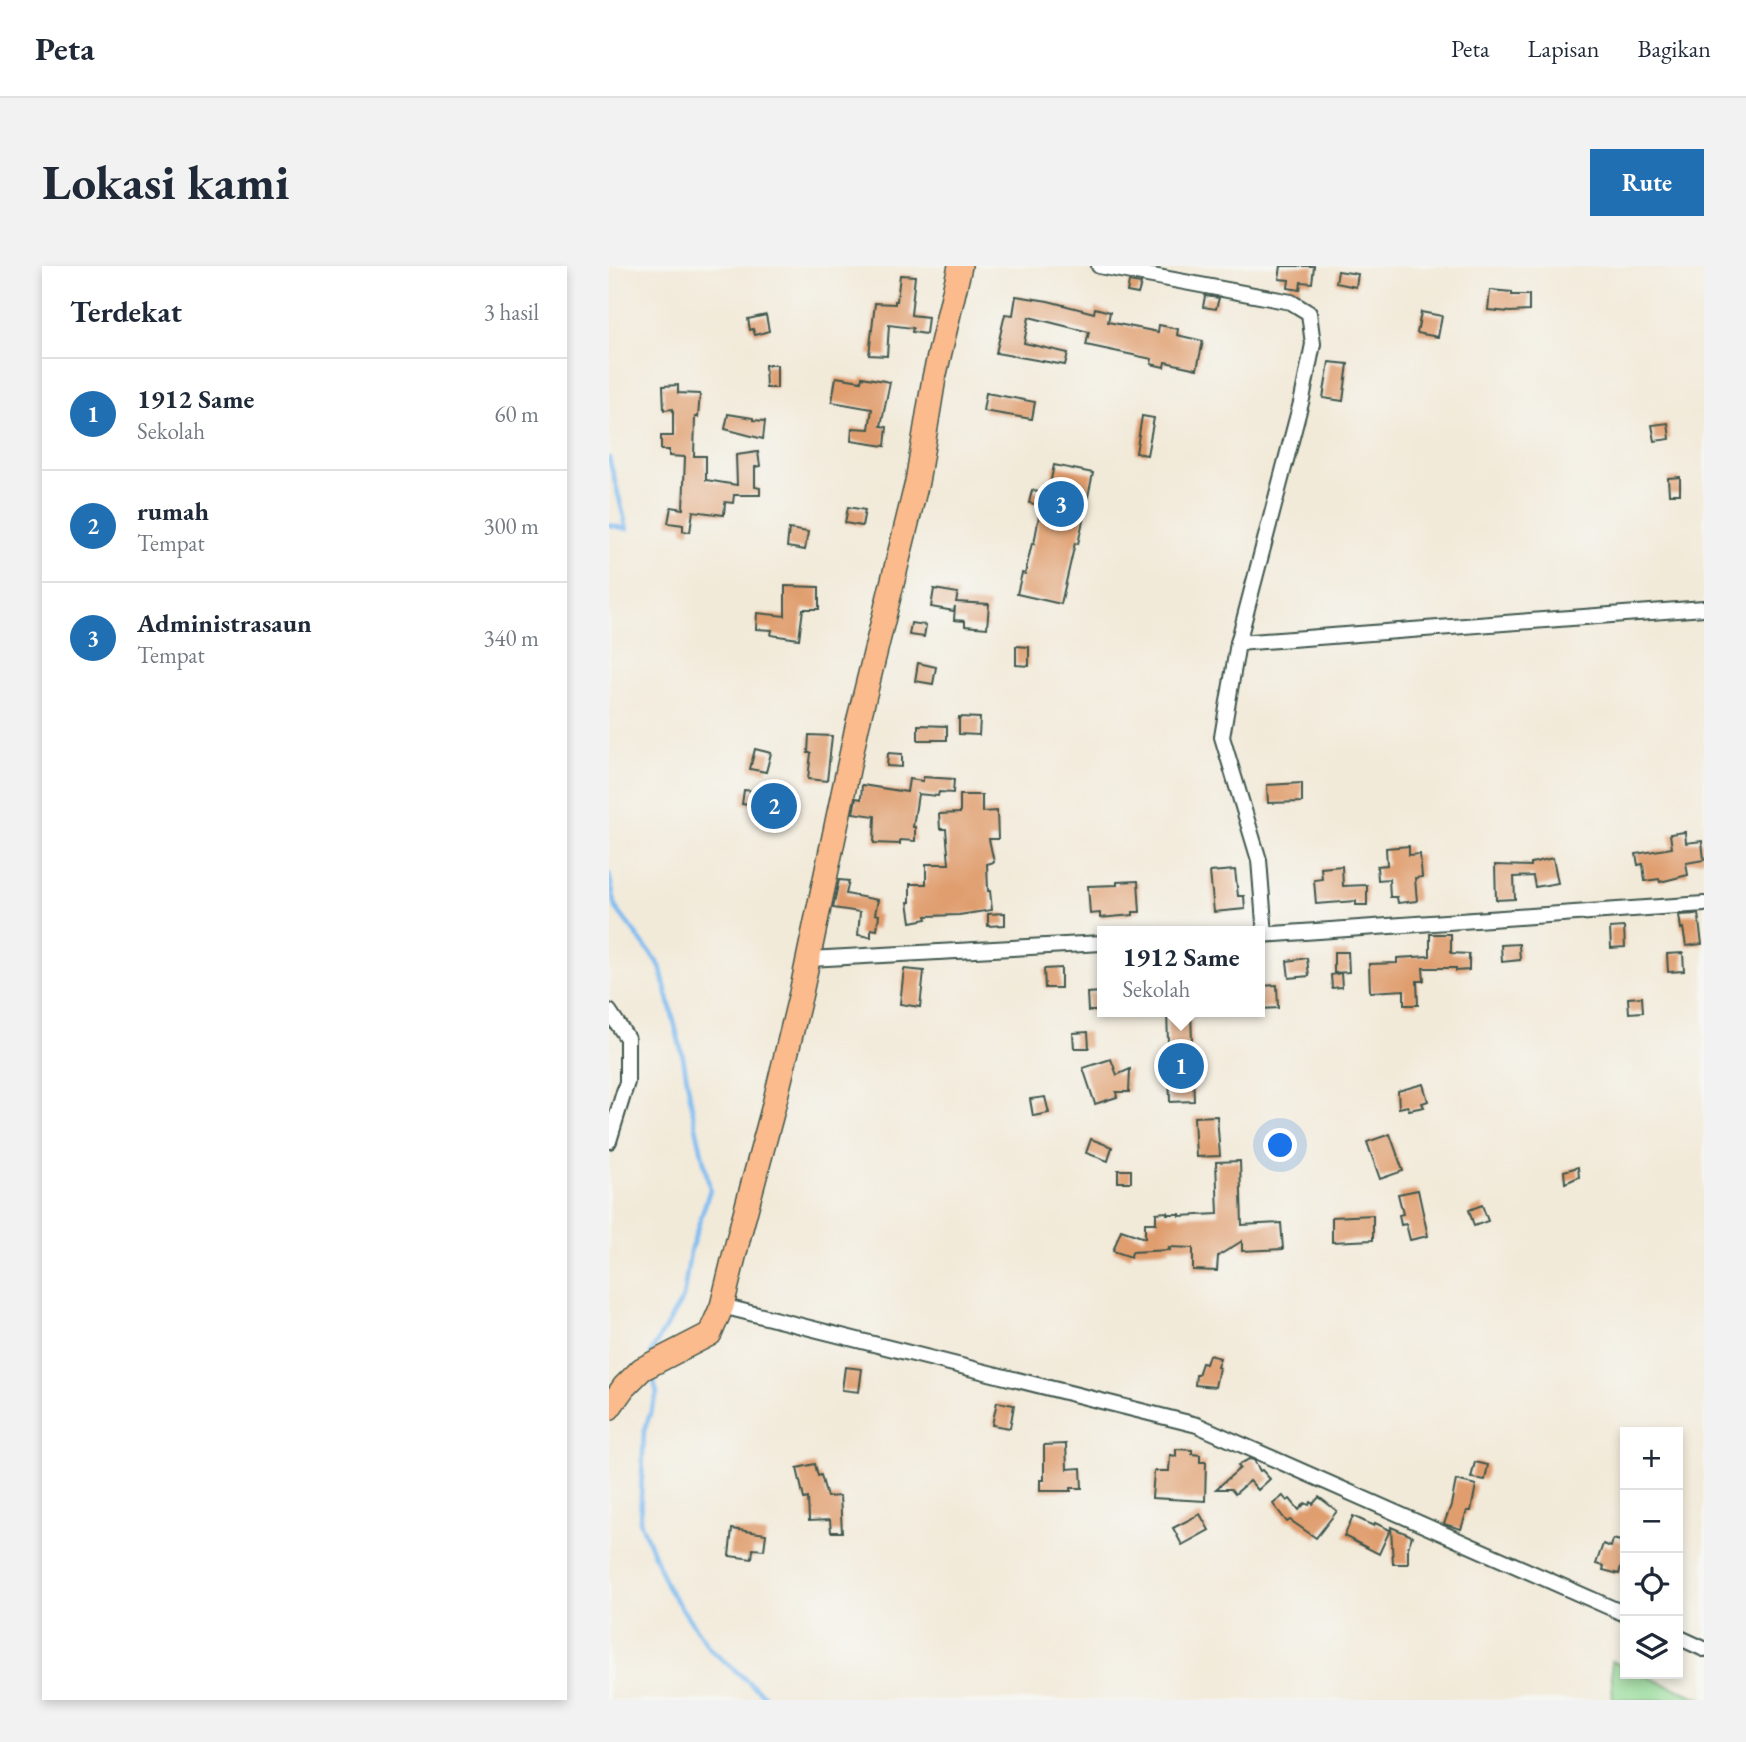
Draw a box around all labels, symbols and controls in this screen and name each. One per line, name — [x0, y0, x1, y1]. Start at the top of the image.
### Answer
text: Peta — [35, 27, 95, 70]
text: Peta — [1451, 33, 1490, 64]
text: Lapisan — [1528, 33, 1600, 64]
text: Bagikan — [1638, 33, 1711, 64]
button: Rute — [1590, 149, 1704, 216]
text: Lokasi kami — [42, 150, 290, 214]
text: Terdekat — [70, 292, 182, 331]
text: 3 hasil — [484, 297, 539, 327]
text: 1912 Same — [137, 382, 254, 416]
text: 1 — [87, 399, 99, 429]
text: 60 m — [494, 399, 539, 429]
text: Sekolah — [137, 416, 205, 446]
pin: 3 — [1038, 478, 1084, 530]
text: rumah — [137, 494, 209, 528]
text: 2 — [87, 511, 99, 541]
text: 300 m — [483, 511, 539, 541]
text: Tempat — [137, 528, 205, 558]
text: Administrasaun — [137, 606, 312, 640]
text: 3 — [87, 623, 99, 653]
text: 340 m — [483, 623, 539, 653]
text: Tempat — [137, 640, 205, 670]
pin: 2 — [751, 780, 797, 832]
popup — [1097, 926, 1265, 1017]
text: 1912 Same — [1122, 940, 1240, 974]
text: Sekolah — [1122, 974, 1190, 1004]
pin: 1 — [1158, 1040, 1204, 1092]
your location — [1263, 1128, 1297, 1162]
map controls — [1620, 1427, 1683, 1679]
button: + — [1620, 1427, 1683, 1490]
button: − — [1620, 1490, 1683, 1553]
button: locate — [1620, 1553, 1683, 1616]
button: layers — [1620, 1616, 1683, 1679]

